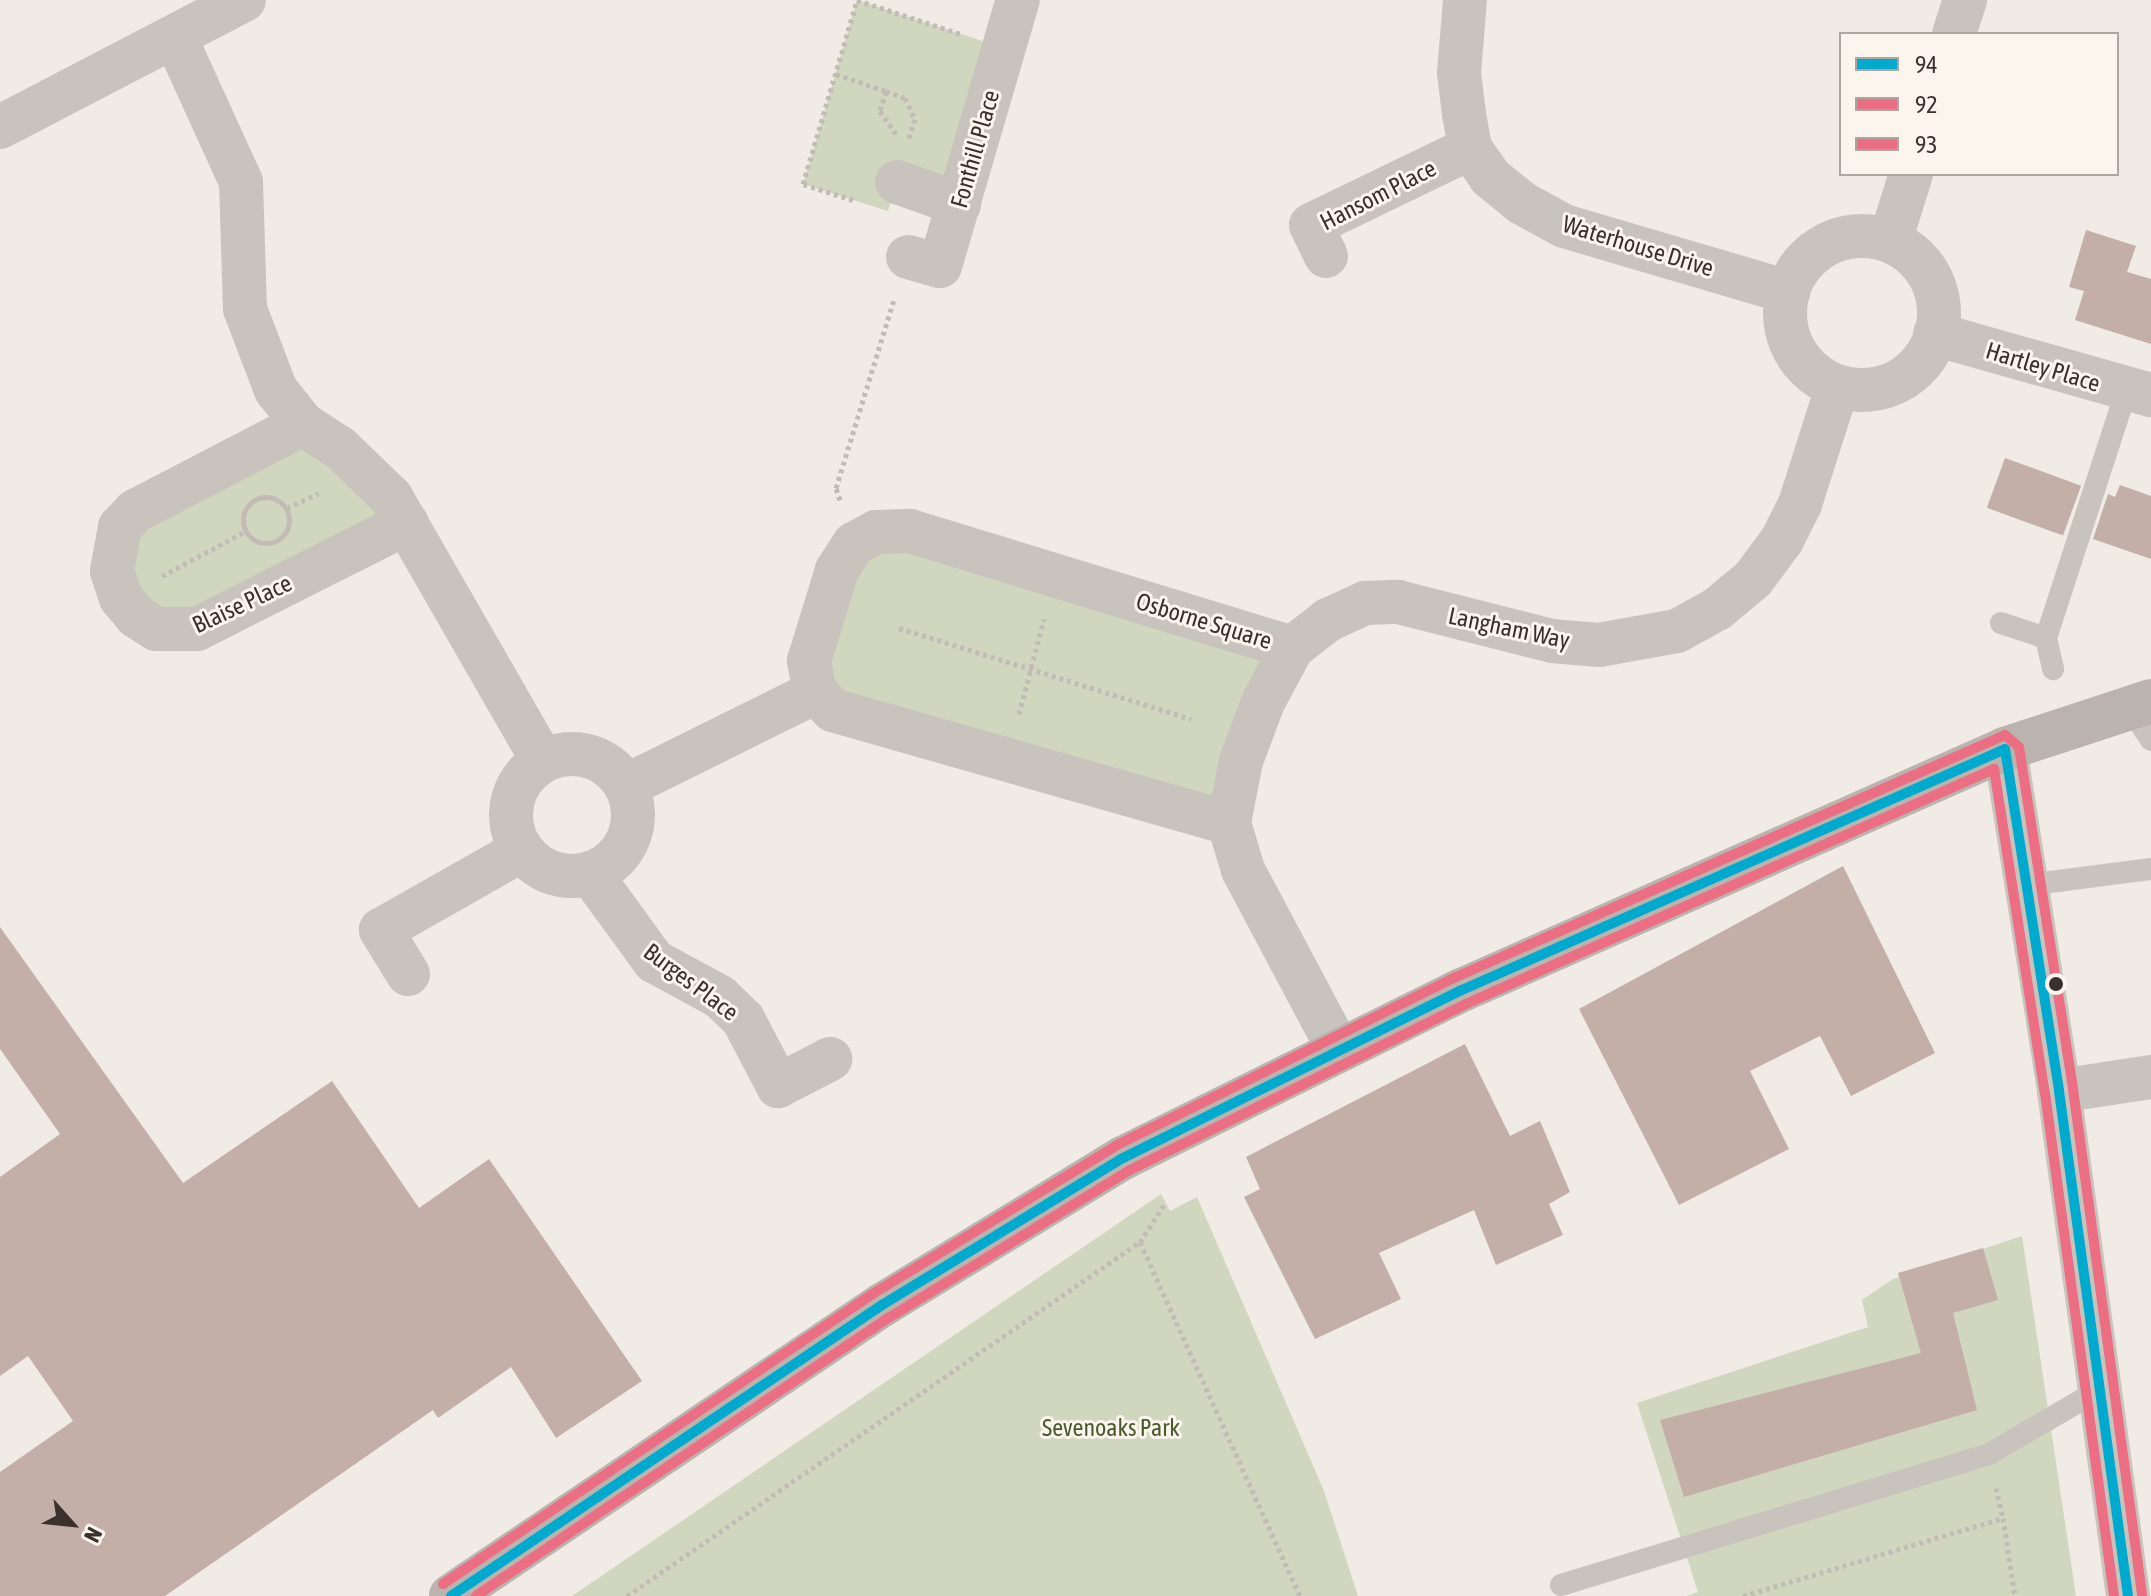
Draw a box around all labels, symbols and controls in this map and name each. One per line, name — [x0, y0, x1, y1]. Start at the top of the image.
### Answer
legend — [1839, 32, 2119, 176]
text: 94 — [1915, 51, 1938, 78]
street label: Fonthill Place — [944, 87, 1006, 211]
text: 92 — [1915, 91, 1938, 118]
text: 93 — [1915, 131, 1938, 158]
street label: Hansom Place — [1315, 154, 1441, 236]
street label: Waterhouse Drive — [1559, 209, 1717, 283]
street label: Hartley Place — [1982, 336, 2104, 398]
street label: Blaise Place — [188, 569, 296, 639]
street label: Osborne Square — [1133, 587, 1275, 655]
street label: Langham Way — [1446, 601, 1572, 655]
street label: Burges Place — [638, 937, 744, 1027]
unlabelled marker — [2048, 976, 2064, 992]
park label: Sevenoaks Park — [1042, 1414, 1180, 1442]
north arrow — [32, 1484, 112, 1564]
text: N — [79, 1523, 108, 1547]

